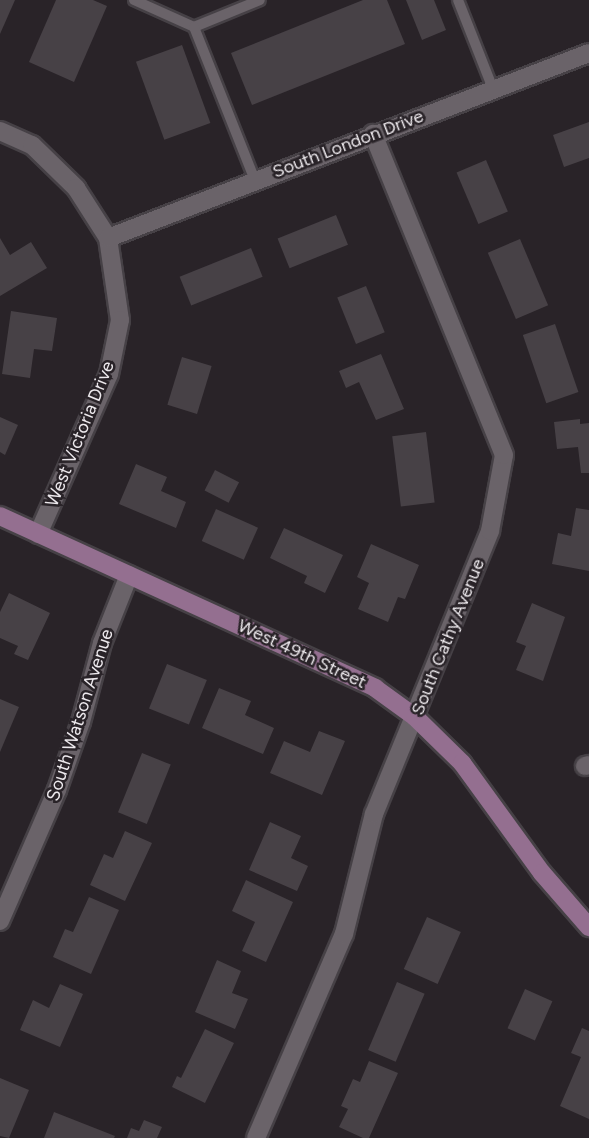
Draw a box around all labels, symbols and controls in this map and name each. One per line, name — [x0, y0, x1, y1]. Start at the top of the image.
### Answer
street label: South London Drive — [270, 105, 426, 183]
street label: West Victoria Drive — [41, 358, 119, 510]
street label: South Cathy Avenue — [407, 556, 489, 718]
street label: West 49th Street — [234, 615, 370, 693]
street label: South Watson Avenue — [42, 626, 118, 804]

